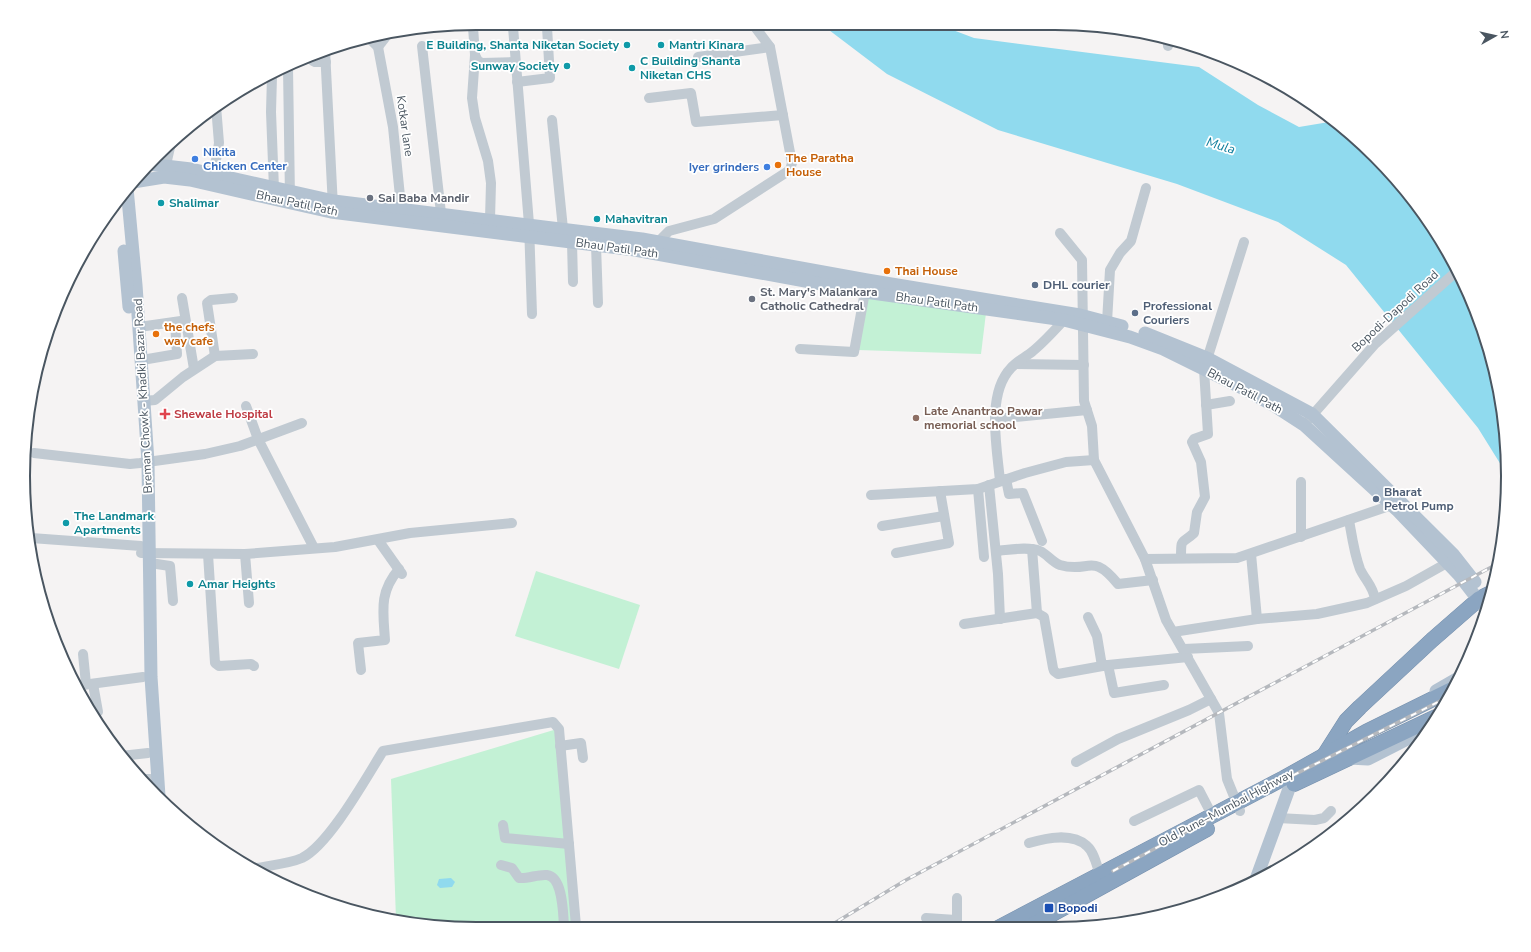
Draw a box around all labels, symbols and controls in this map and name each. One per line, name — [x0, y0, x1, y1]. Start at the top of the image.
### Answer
north arrow — [1475, 16, 1515, 56]
text: N — [1496, 30, 1512, 40]
place label: E Building, Shanta Niketan Society — [426, 37, 620, 53]
place label: Mantri Kinara — [669, 37, 744, 53]
marker: E Building, Shanta Niketan Society — [622, 40, 632, 50]
marker: Mantri Kinara — [656, 40, 666, 50]
place label: C Building Shanta Niketan CHS — [640, 53, 741, 83]
place label: Sunway Society — [471, 58, 560, 74]
marker: Sunway Society — [562, 61, 572, 71]
marker: C Building Shanta Niketan CHS — [627, 63, 637, 73]
street label: Kotkar lane — [393, 95, 417, 157]
water label: Mula — [1204, 133, 1237, 159]
place label: Nikita Chicken Center — [203, 144, 287, 174]
place label: The Paratha House — [786, 150, 854, 180]
marker: Nikita Chicken Center — [190, 154, 200, 164]
place label: Iyer grinders — [689, 159, 759, 175]
marker: The Paratha House — [773, 160, 783, 170]
marker: Iyer grinders — [762, 162, 772, 172]
street label: Bhau Patil Path — [255, 187, 339, 219]
place label: Sai Baba Mandir — [378, 190, 470, 206]
marker: Sai Baba Mandir — [365, 193, 375, 203]
place label: Shalimar — [169, 195, 219, 211]
marker: Shalimar — [156, 198, 166, 208]
place label: Mahavitran — [605, 211, 668, 227]
marker: Mahavitran — [592, 214, 602, 224]
street label: Bhau Patil Path — [575, 234, 659, 262]
place label: Thai House — [895, 263, 958, 279]
marker: Thai House — [882, 266, 892, 276]
street label: Bopodi-Dapodi Road — [1348, 267, 1442, 355]
place label: DHL courier — [1043, 277, 1110, 293]
marker: DHL courier — [1030, 280, 1040, 290]
place label: St. Mary's Malankara Catholic Cathedral — [760, 284, 877, 314]
street label: Bhau Patil Path — [895, 288, 979, 316]
marker: St. Mary's Malankara Catholic Cathedral — [747, 294, 757, 304]
street label: Breman Chowk - Khadki Bazar Road — [130, 298, 156, 494]
place label: Professional Couriers — [1143, 298, 1212, 328]
marker: Professional Couriers — [1130, 308, 1140, 318]
place label: the chefs way cafe — [164, 319, 215, 349]
marker: the chefs way cafe — [151, 329, 161, 339]
street label: Bhau Patil Path — [1205, 364, 1285, 418]
place label: Late Anantrao Pawar memorial school — [924, 403, 1043, 433]
place label: Shewale Hospital — [174, 406, 273, 422]
marker: Shewale Hospital — [159, 408, 171, 420]
marker: Late Anantrao Pawar memorial school — [911, 413, 921, 423]
place label: Bharat Petrol Pump — [1384, 484, 1454, 514]
marker: Bharat Petrol Pump — [1371, 494, 1381, 504]
place label: The Landmark Apartments — [74, 508, 155, 538]
marker: The Landmark Apartments — [61, 518, 71, 528]
place label: Amar Heights — [198, 576, 276, 592]
marker: Amar Heights — [185, 579, 195, 589]
street label: Old Pune–Mumbai Highway — [1156, 765, 1297, 851]
place label: Bopodi — [1058, 900, 1098, 916]
marker: Bopodi — [1043, 902, 1055, 914]

